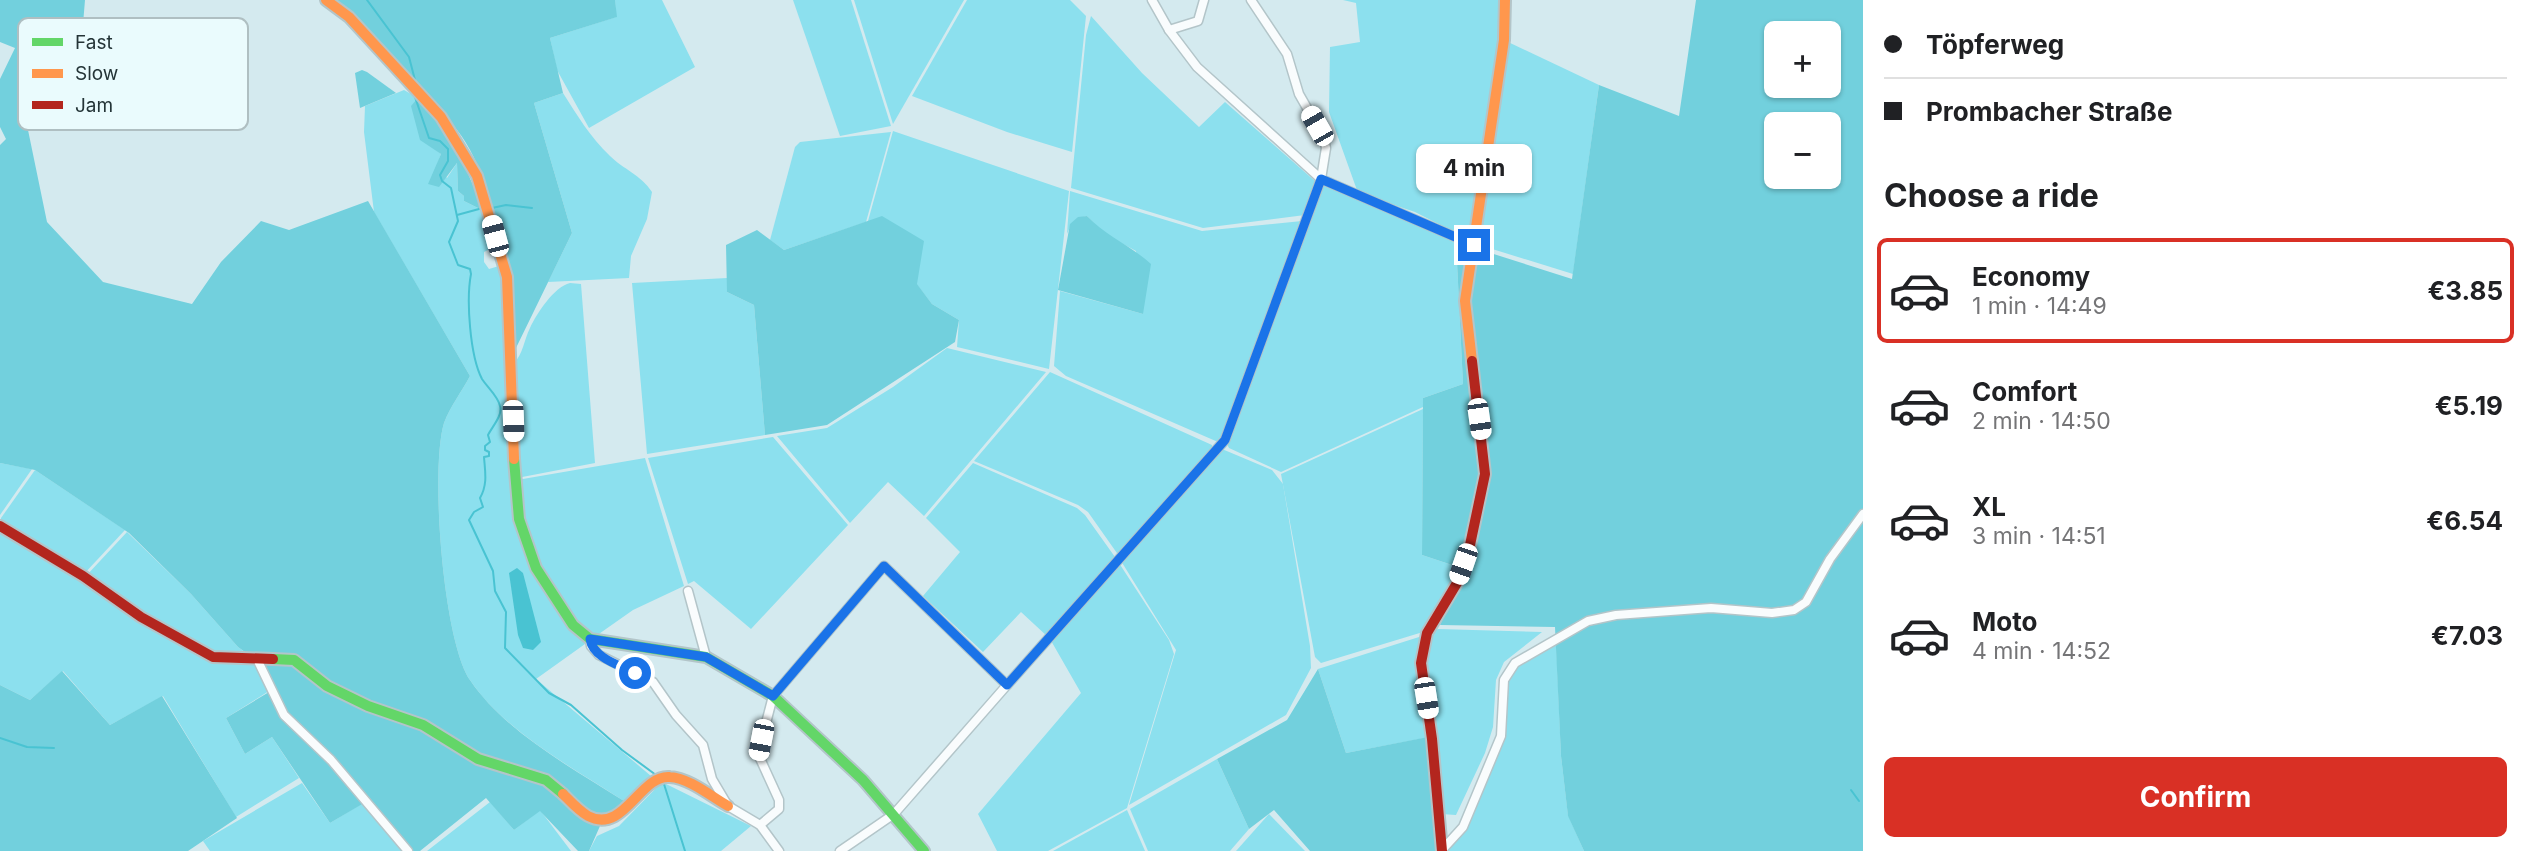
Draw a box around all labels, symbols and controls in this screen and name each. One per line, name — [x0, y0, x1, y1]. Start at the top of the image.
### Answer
legend — [18, 18, 248, 130]
map controls — [1764, 21, 1841, 189]
button: + — [1764, 21, 1841, 98]
text: Töpferweg — [1926, 29, 2064, 60]
text: Fast — [75, 31, 113, 54]
text: Slow — [75, 62, 118, 85]
text: Jam — [75, 94, 113, 117]
text: Prombacher Straße — [1926, 96, 2172, 127]
car — [1298, 103, 1337, 149]
button: − — [1764, 112, 1841, 189]
callout: 4 min — [1416, 144, 1532, 192]
text: 4 min — [1443, 154, 1505, 182]
text: Choose a ride — [1884, 176, 2099, 215]
car — [480, 213, 511, 259]
route end — [1458, 229, 1490, 261]
icon: car — [1888, 259, 1951, 322]
text: Economy — [1972, 261, 2090, 292]
text: €3.85 — [2427, 275, 2503, 306]
text: 1 min · 14:49 — [1972, 292, 2107, 320]
icon: car — [1888, 374, 1951, 437]
text: Comfort — [1972, 376, 2077, 407]
text: €5.19 — [2435, 390, 2503, 421]
car — [1466, 397, 1493, 441]
car — [502, 400, 525, 442]
text: 2 min · 14:50 — [1972, 407, 2111, 435]
icon: car — [1888, 489, 1951, 552]
text: XL — [1972, 491, 2006, 522]
text: €6.54 — [2426, 505, 2503, 536]
text: 3 min · 14:51 — [1972, 522, 2106, 550]
car — [1447, 541, 1480, 587]
icon: car — [1888, 604, 1951, 667]
text: Moto — [1972, 606, 2037, 637]
text: €7.03 — [2431, 620, 2503, 651]
text: 4 min · 14:52 — [1972, 637, 2111, 665]
route start — [619, 657, 651, 689]
car — [1413, 676, 1440, 720]
car — [747, 717, 776, 763]
button: Confirm — [1884, 757, 2507, 837]

